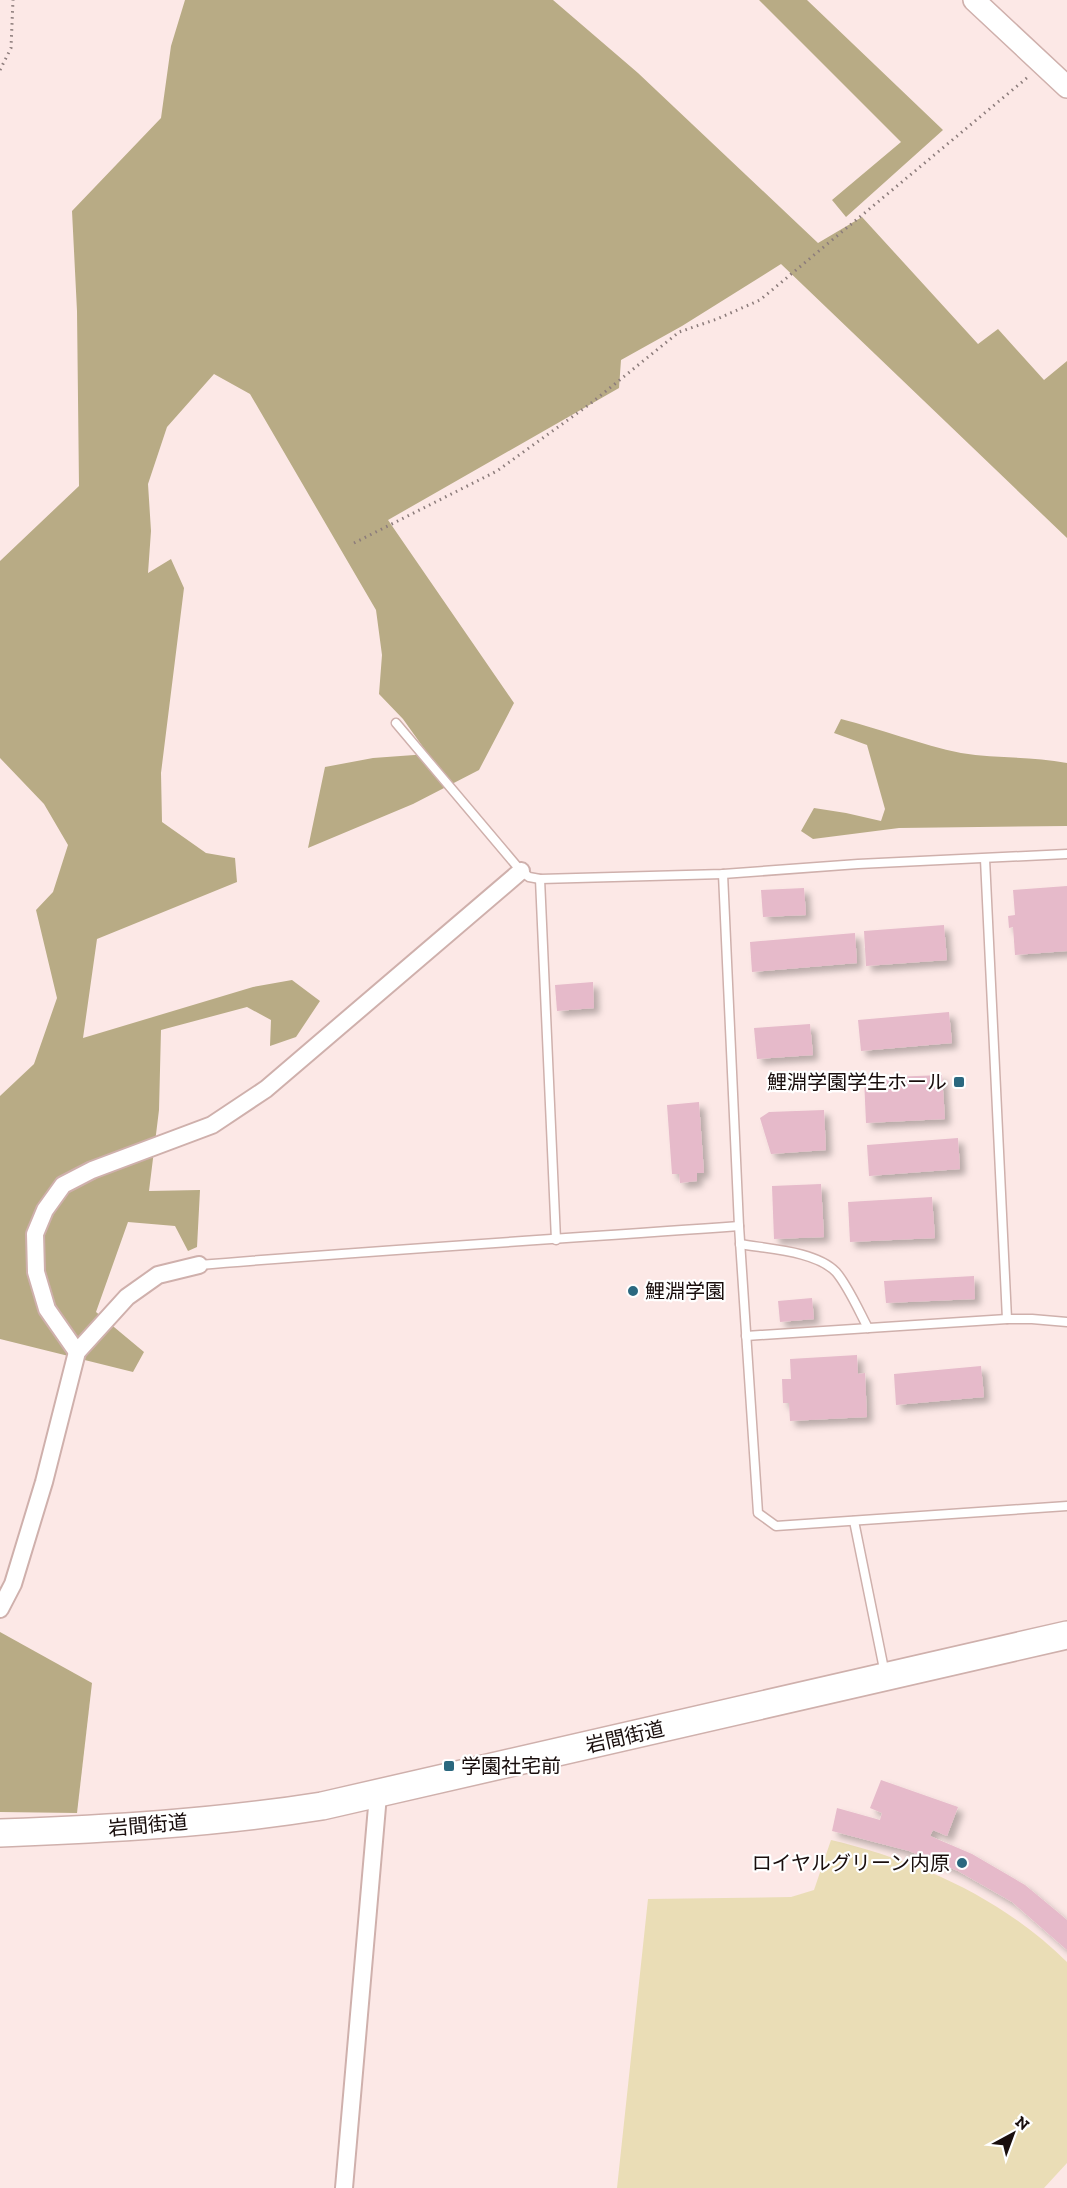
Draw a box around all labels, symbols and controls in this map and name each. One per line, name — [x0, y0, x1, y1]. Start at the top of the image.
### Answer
place label: 鯉淵学園学生ホール — [767, 1070, 947, 1094]
marker: 鯉淵学園学生ホール — [952, 1075, 966, 1089]
place label: 鯉淵学園 — [645, 1279, 725, 1303]
marker: 鯉淵学園 — [626, 1284, 640, 1298]
street label: 岩間街道 — [583, 1716, 667, 1758]
place label: 学園社宅前 — [461, 1754, 561, 1778]
marker: 学園社宅前 — [442, 1759, 456, 1773]
street label: 岩間街道 — [107, 1810, 189, 1840]
place label: ロイヤルグリーン内原 — [752, 1851, 950, 1875]
marker: ロイヤルグリーン内原 — [955, 1856, 969, 1870]
north arrow — [983, 2104, 1043, 2164]
text: N — [1012, 2112, 1033, 2134]

